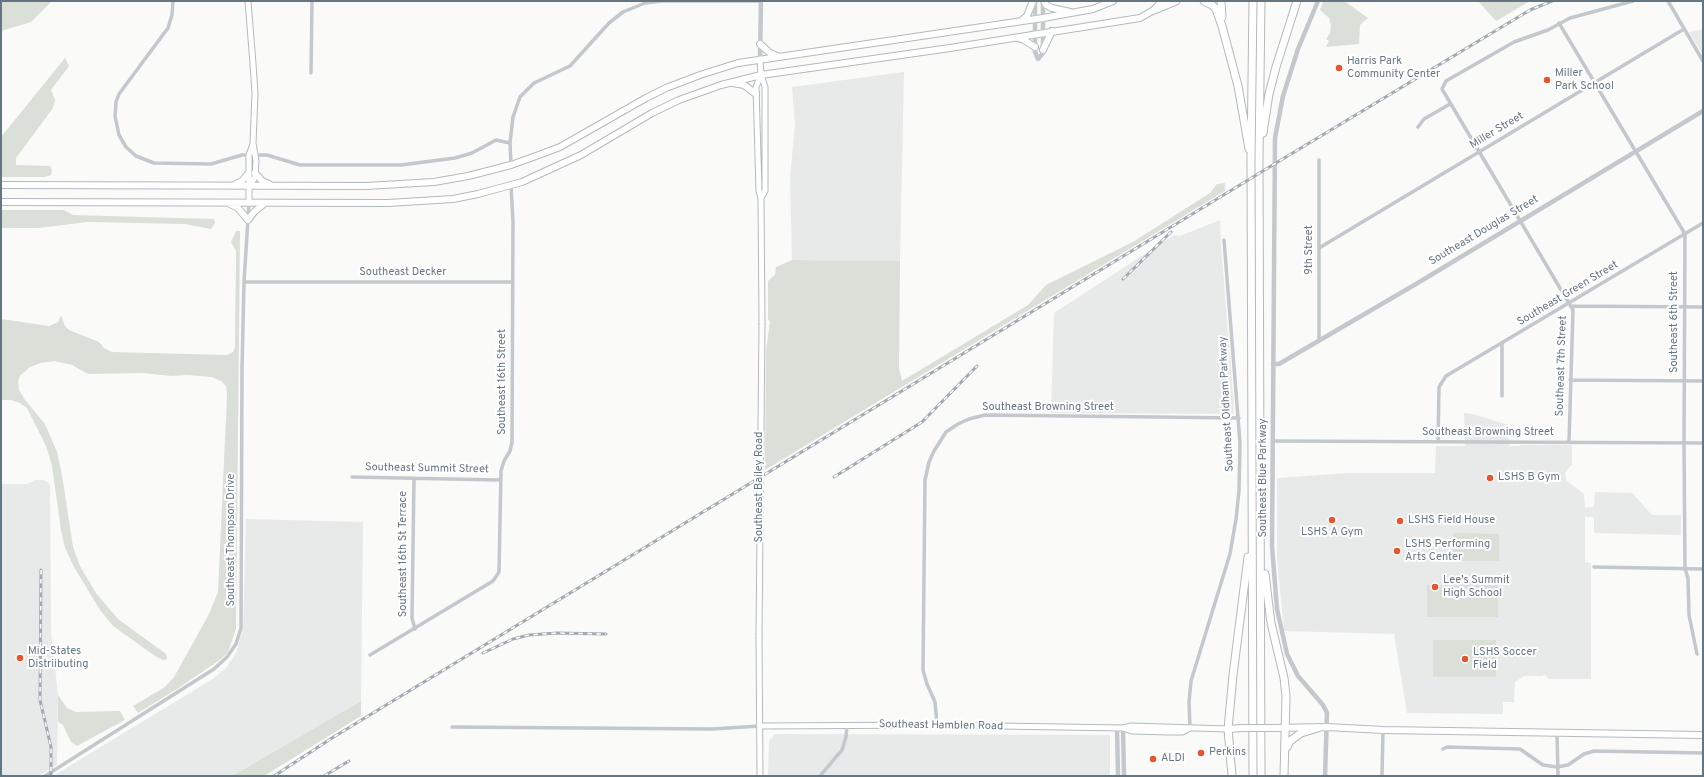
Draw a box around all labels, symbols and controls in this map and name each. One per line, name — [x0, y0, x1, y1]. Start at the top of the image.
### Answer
place label: Harris Park Community Center — [1347, 55, 1440, 81]
marker: Harris Park Community Center — [1334, 63, 1344, 73]
place label: Miller Park School — [1555, 67, 1614, 93]
marker: Miller Park School — [1542, 75, 1552, 85]
street label: Miller Street — [1468, 110, 1526, 152]
street label: Southeast Douglas Street — [1427, 193, 1541, 269]
street label: 9th Street — [1303, 225, 1317, 275]
street label: Southeast Green Street — [1515, 259, 1621, 329]
street label: Southeast Decker — [359, 266, 447, 280]
street label: Southeast 6th Street — [1668, 271, 1682, 373]
street label: Southeast 7th Street — [1554, 315, 1570, 417]
street label: Southeast 16th Street — [496, 329, 510, 435]
street label: Southeast Oldham Parkway — [1217, 336, 1237, 472]
street label: Southeast Browning Street — [982, 401, 1114, 415]
street label: Southeast Blue Parkway — [1257, 418, 1271, 538]
street label: Southeast Browning Street — [1422, 426, 1554, 440]
street label: Southeast Bailey Road — [753, 432, 767, 542]
street label: Southeast Summit Street — [365, 461, 489, 477]
place label: LSHS B Gym — [1498, 471, 1560, 485]
marker: LSHS B Gym — [1485, 473, 1495, 483]
street label: Southeast Thompson Drive — [225, 474, 239, 606]
street label: Southeast 16th St Terrace — [397, 491, 411, 617]
place label: LSHS Field House — [1408, 514, 1495, 528]
marker: LSHS A Gym — [1327, 515, 1337, 525]
marker: LSHS Field House — [1395, 516, 1405, 526]
place label: LSHS A Gym — [1301, 526, 1363, 540]
place label: LSHS Performing Arts Center — [1405, 538, 1490, 564]
marker: LSHS Performing Arts Center — [1392, 546, 1402, 556]
place label: Lee's Summit High School — [1443, 574, 1510, 600]
marker: Lee's Summit High School — [1430, 582, 1440, 592]
place label: Mid-States Distriibuting — [28, 645, 89, 671]
place label: LSHS Soccer Field — [1473, 646, 1537, 672]
marker: Mid-States Distriibuting — [15, 653, 25, 663]
marker: LSHS Soccer Field — [1460, 654, 1470, 664]
street label: Southeast Hamblen Road — [879, 718, 1003, 734]
place label: Perkins — [1209, 746, 1246, 760]
marker: Perkins — [1196, 748, 1206, 758]
place label: ALDI — [1161, 752, 1185, 766]
marker: ALDI — [1148, 754, 1158, 764]

